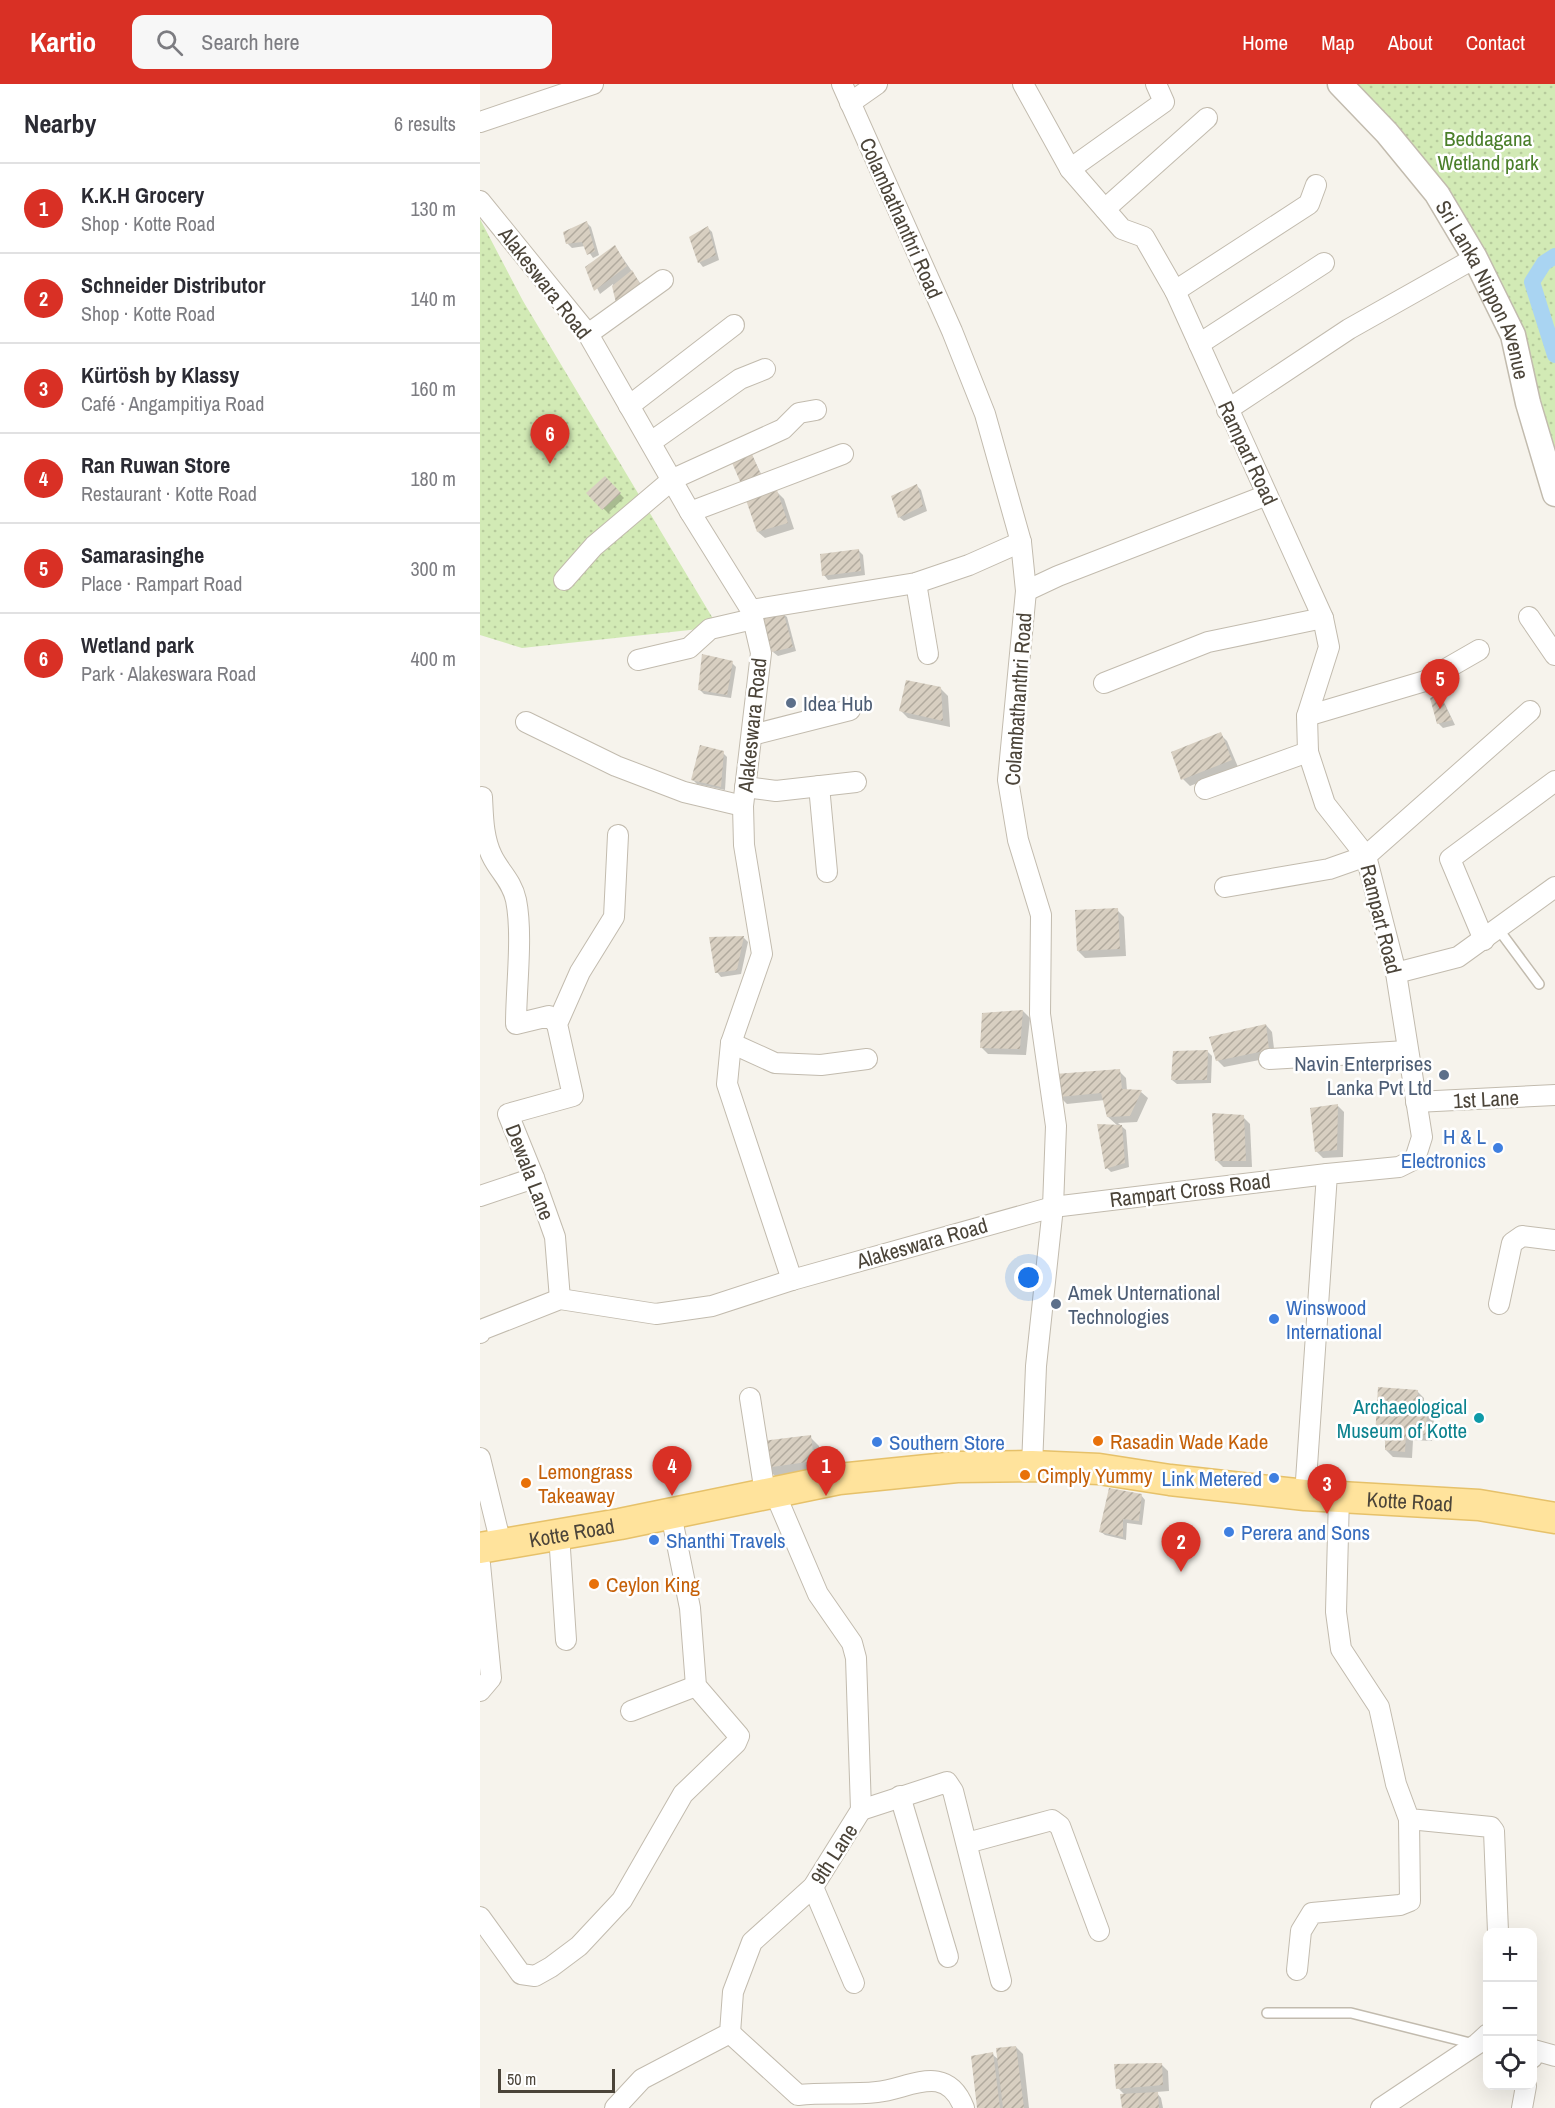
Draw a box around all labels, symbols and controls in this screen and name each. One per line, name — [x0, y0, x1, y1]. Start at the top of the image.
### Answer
search box — [132, 15, 552, 69]
text: Kartio — [30, 23, 96, 61]
icon: search — [153, 26, 186, 59]
text: Search here — [201, 27, 300, 57]
text: Home — [1242, 28, 1288, 57]
text: Map — [1321, 28, 1355, 57]
text: About — [1388, 28, 1433, 57]
text: Contact — [1466, 28, 1525, 57]
text: Nearby — [24, 106, 96, 141]
text: 6 results — [394, 110, 456, 137]
park label: Beddagana Wetland park — [1437, 124, 1539, 177]
street label: Colambathanthri Road — [853, 133, 949, 303]
text: K.K.H Grocery — [81, 180, 204, 210]
street label: Sri Lanka Nippon Avenue — [1429, 194, 1537, 382]
text: 1 — [39, 195, 48, 222]
text: 130 m — [410, 195, 456, 222]
text: Shop · Kotte Road — [81, 210, 215, 237]
street label: Alakeswara Road — [491, 220, 598, 345]
text: Schneider Distributor — [81, 270, 265, 300]
text: 2 — [39, 285, 48, 312]
text: 140 m — [410, 285, 456, 312]
text: Shop · Kotte Road — [81, 300, 215, 327]
text: Kürtösh by Klassy — [81, 360, 239, 390]
text: 3 — [39, 375, 48, 402]
text: 160 m — [410, 375, 456, 402]
text: Café · Angampitiya Road — [81, 390, 264, 417]
street label: Rampart Road — [1211, 396, 1285, 510]
pin: 6 — [530, 414, 570, 464]
text: Ran Ruwan Store — [81, 450, 230, 480]
text: 4 — [39, 465, 48, 492]
text: 180 m — [410, 465, 456, 492]
text: Restaurant · Kotte Road — [81, 480, 257, 507]
text: Samarasinghe — [81, 540, 204, 570]
text: 5 — [39, 555, 48, 582]
text: 300 m — [410, 555, 456, 582]
text: Place · Rampart Road — [81, 570, 242, 597]
street label: Colambathanthri Road — [997, 612, 1039, 786]
text: Wetland park — [81, 630, 194, 660]
text: 6 — [39, 645, 48, 672]
text: 400 m — [410, 645, 456, 672]
street label: Alakeswara Road — [730, 656, 773, 795]
text: Park · Alakeswara Road — [81, 660, 256, 687]
pin: 5 — [1420, 660, 1460, 709]
place label: Idea Hub — [803, 689, 873, 718]
marker: Idea Hub — [784, 696, 798, 710]
street label: Rampart Road — [1353, 861, 1409, 977]
place label: Navin Enterprises Lanka Pvt Ltd — [1294, 1049, 1432, 1102]
marker: Navin Enterprises Lanka Pvt Ltd — [1437, 1068, 1451, 1082]
street label: 1st Lane — [1452, 1083, 1520, 1115]
street label: Dewala Lane — [498, 1120, 562, 1224]
place label: H & L Electronics — [1401, 1122, 1486, 1175]
marker: H & L Electronics — [1491, 1141, 1505, 1155]
street label: Rampart Cross Road — [1108, 1166, 1272, 1214]
street label: Alakeswara Road — [852, 1210, 991, 1276]
your location — [1014, 1263, 1043, 1292]
place label: Amek Unternational Technologies — [1067, 1278, 1220, 1331]
place label: Winswood International — [1286, 1293, 1382, 1346]
marker: Amek Unternational Technologies — [1049, 1297, 1063, 1311]
marker: Winswood International — [1267, 1312, 1281, 1326]
place label: Archaeological Museum of Kotte — [1337, 1392, 1467, 1445]
marker: Archaeological Museum of Kotte — [1472, 1411, 1486, 1425]
place label: Rasadin Wade Kade — [1110, 1427, 1268, 1456]
place label: Southern Store — [889, 1428, 1005, 1457]
marker: Rasadin Wade Kade — [1091, 1434, 1105, 1448]
marker: Southern Store — [870, 1435, 884, 1449]
pin: 4 — [652, 1446, 692, 1496]
pin: 1 — [806, 1446, 846, 1496]
place label: Lemongrass Takeaway — [538, 1457, 633, 1510]
place label: Cimply Yummy — [1037, 1461, 1153, 1490]
place label: Link Metered — [1161, 1464, 1262, 1493]
pin: 3 — [1308, 1464, 1346, 1514]
marker: Cimply Yummy — [1018, 1468, 1032, 1482]
marker: Link Metered — [1267, 1471, 1281, 1485]
marker: Lemongrass Takeaway — [519, 1476, 533, 1490]
street label: Kotte Road — [1366, 1484, 1454, 1518]
street label: Kotte Road — [527, 1511, 617, 1554]
place label: Perera and Sons — [1241, 1518, 1370, 1547]
pin: 2 — [1162, 1522, 1200, 1572]
marker: Perera and Sons — [1222, 1525, 1236, 1539]
place label: Shanthi Travels — [666, 1526, 786, 1555]
marker: Shanthi Travels — [647, 1533, 661, 1547]
place label: Ceylon King — [606, 1570, 700, 1599]
marker: Ceylon King — [587, 1577, 601, 1591]
street label: 9th Lane — [804, 1818, 864, 1890]
map controls — [1483, 1928, 1537, 2090]
button: + — [1483, 1928, 1537, 1982]
button: − — [1483, 1982, 1537, 2036]
button: locate — [1483, 2036, 1537, 2090]
scale bar — [498, 2066, 615, 2094]
text: 50 m — [507, 2068, 536, 2090]

